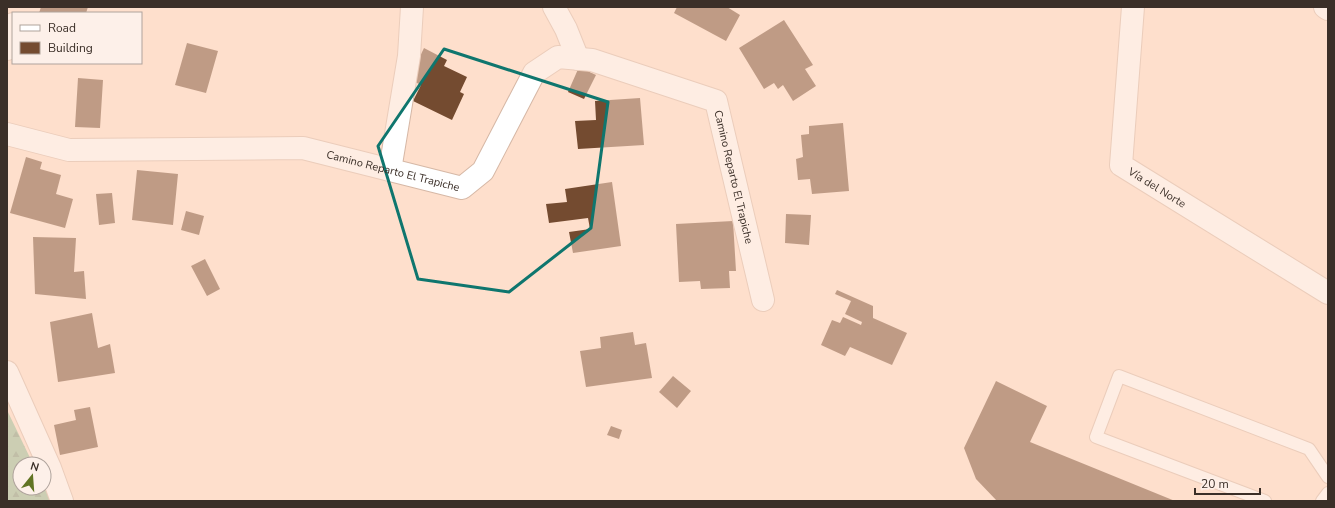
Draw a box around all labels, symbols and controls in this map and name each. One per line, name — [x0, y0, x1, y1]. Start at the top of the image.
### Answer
legend — [12, 12, 142, 64]
text: Road — [48, 20, 76, 36]
text: Building — [48, 40, 93, 56]
street label: Camino Reparto El Trapiche — [710, 109, 756, 245]
street label: Camino Reparto El Trapiche — [325, 147, 461, 195]
street label: Vía del Norte — [1124, 164, 1189, 211]
north arrow — [12, 456, 52, 496]
text: N — [29, 459, 41, 475]
scale bar — [1195, 470, 1260, 496]
text: 20 m — [1201, 476, 1229, 492]

